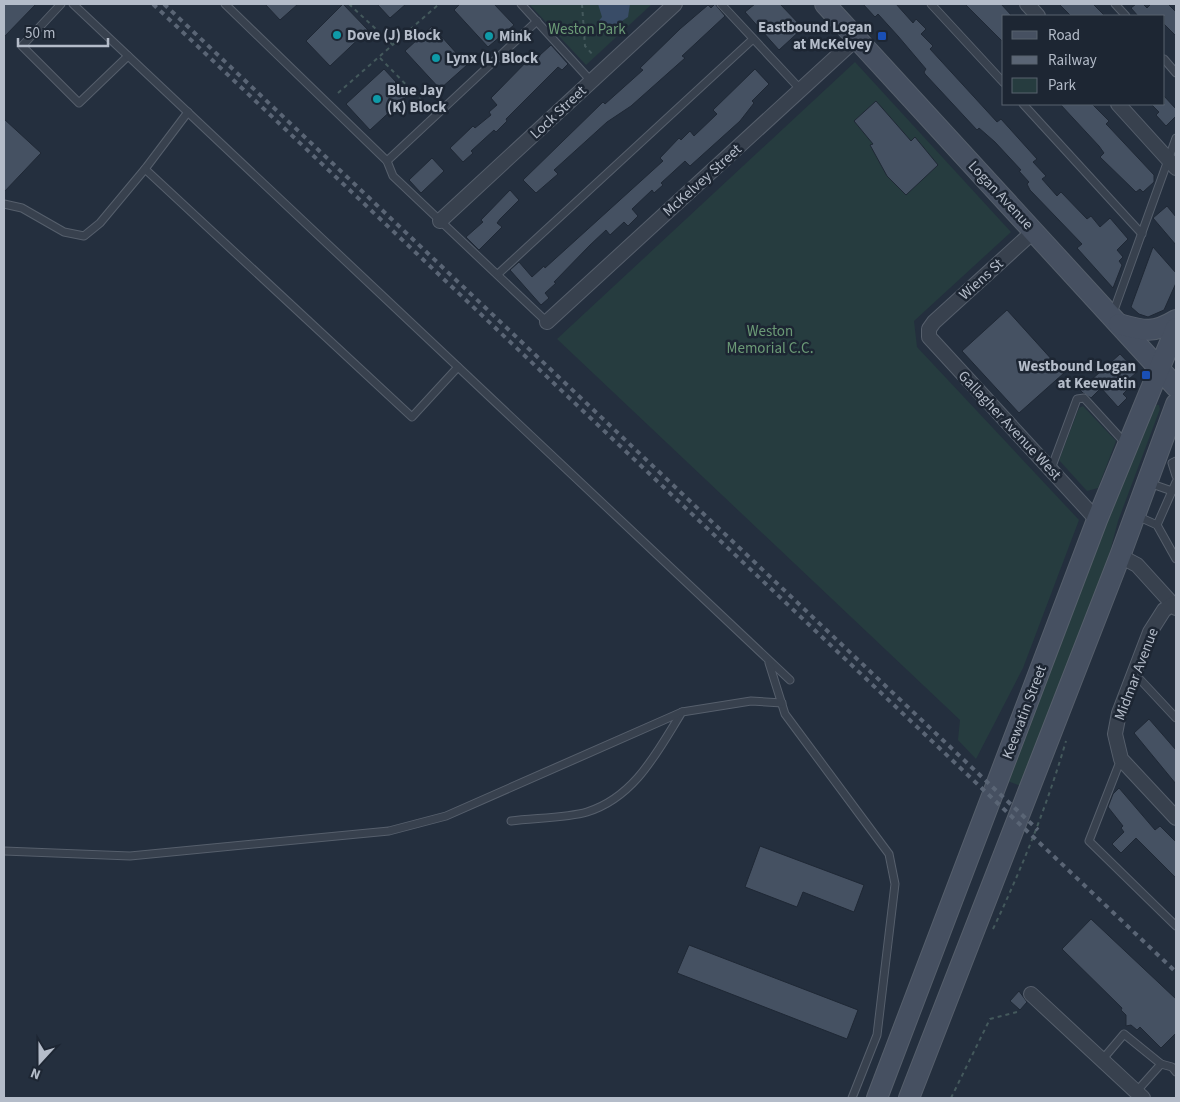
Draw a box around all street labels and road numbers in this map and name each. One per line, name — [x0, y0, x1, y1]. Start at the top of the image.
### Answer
street label: Lock Street — [526, 81, 591, 144]
street label: McKelvey Street — [658, 139, 746, 222]
street label: Logan Avenue — [963, 156, 1038, 235]
street label: Wiens St — [955, 254, 1008, 305]
street label: Gallagher Avenue West — [953, 366, 1066, 485]
street label: Midmar Avenue — [1109, 625, 1164, 723]
street label: Keewatin Street — [997, 662, 1052, 762]

